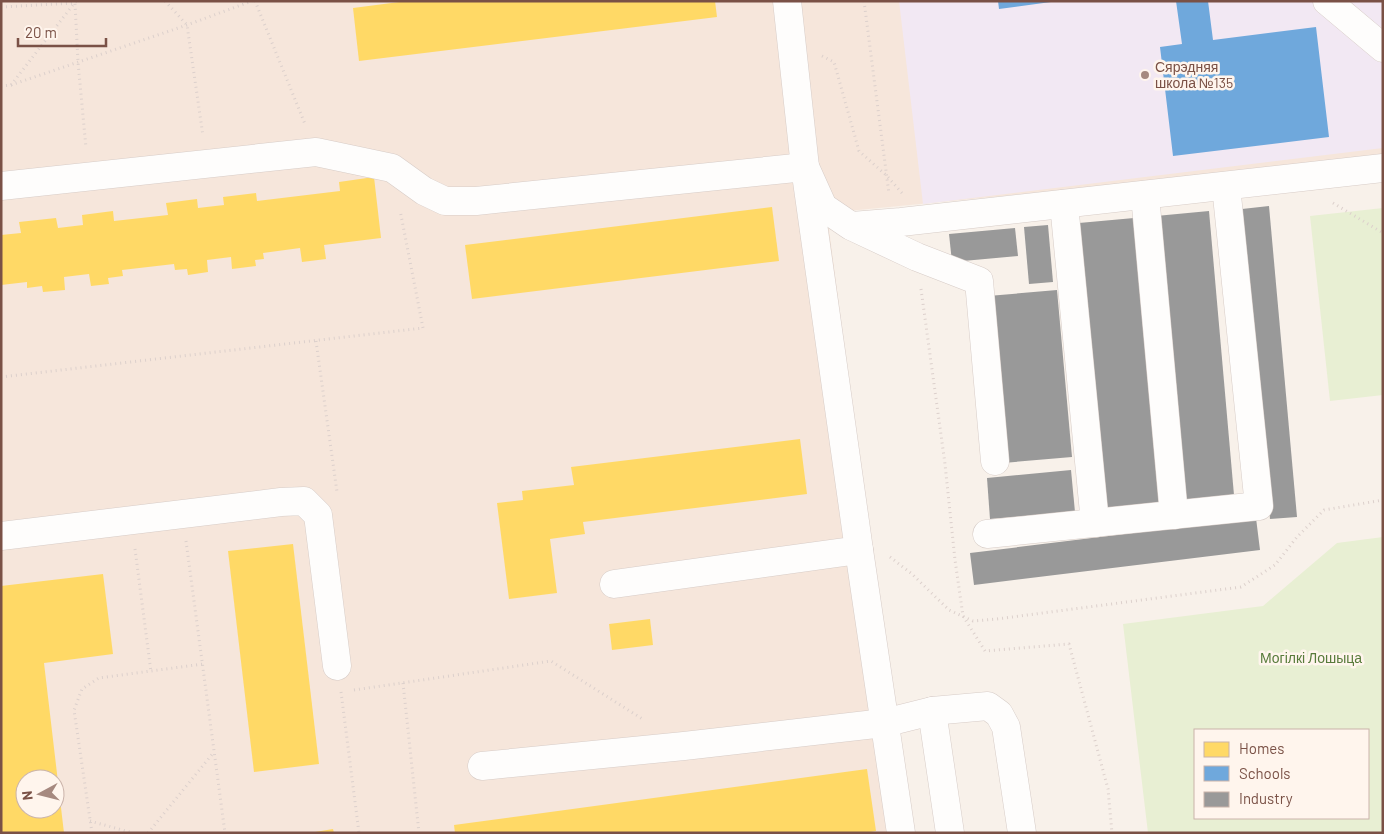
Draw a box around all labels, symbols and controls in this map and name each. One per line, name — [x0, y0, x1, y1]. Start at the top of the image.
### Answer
scale bar — [18, 15, 105, 47]
text: 20 m — [25, 23, 57, 41]
place label: Сярэдняя школа №135 — [1155, 58, 1233, 91]
marker: Сярэдняя школа №135 — [1139, 69, 1151, 81]
park label: Могілкі Лошыца — [1260, 649, 1362, 666]
legend — [1194, 729, 1369, 819]
text: Homes — [1239, 739, 1284, 757]
text: Schools — [1239, 764, 1291, 782]
north arrow — [15, 769, 65, 819]
text: Industry — [1239, 789, 1293, 807]
text: N — [18, 790, 36, 801]

